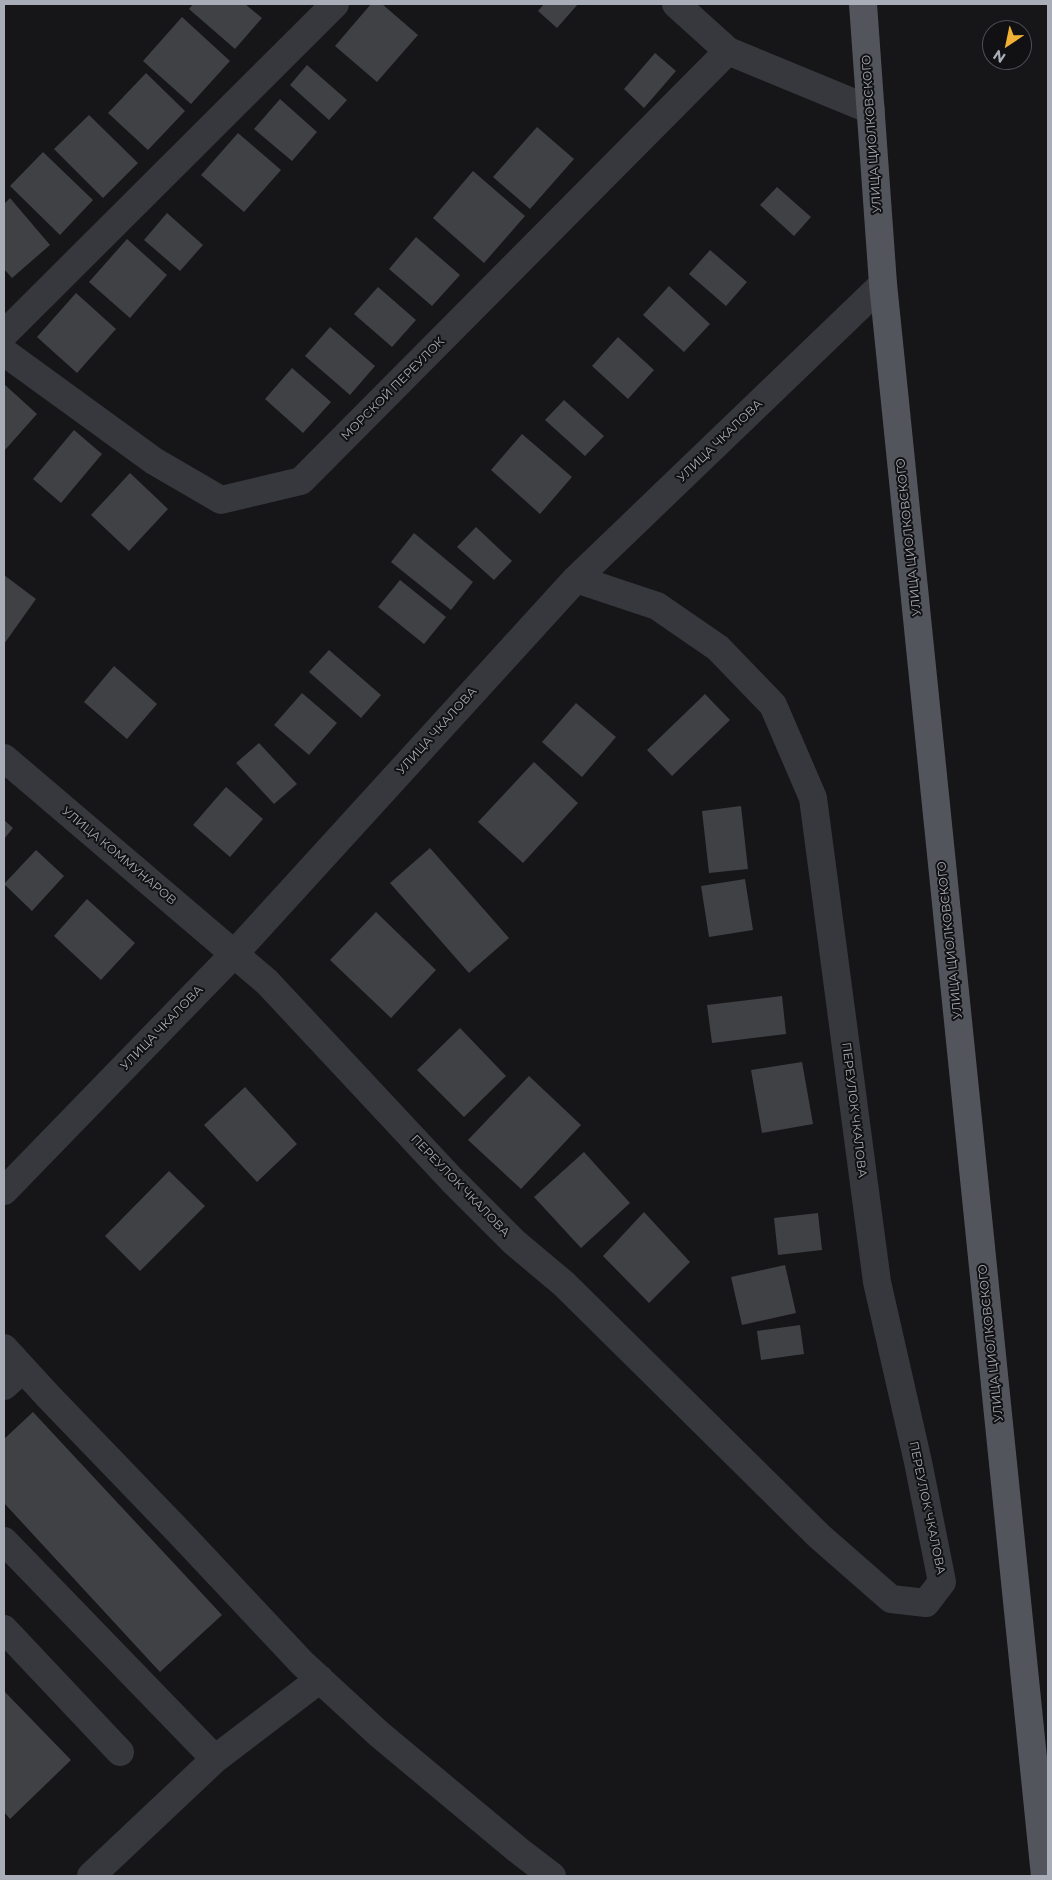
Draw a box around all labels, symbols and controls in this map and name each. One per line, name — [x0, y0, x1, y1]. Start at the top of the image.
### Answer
north arrow — [982, 20, 1032, 70]
text: N — [989, 46, 1009, 67]
street label: УЛИЦА ЦИОЛКОВСКОГО — [859, 54, 885, 214]
street label: МОРСКОЙ ПЕРЕУЛОК — [338, 334, 448, 444]
street label: УЛИЦА ЧКАЛОВА — [675, 397, 765, 485]
street label: УЛИЦА ЦИОЛКОВСКОГО — [894, 457, 924, 617]
street label: УЛИЦА ЧКАЛОВА — [394, 684, 480, 778]
street label: УЛИЦА КОММУНАРОВ — [59, 804, 179, 908]
street label: УЛИЦА ЦИОЛКОВСКОГО — [935, 860, 965, 1020]
street label: УЛИЦА ЧКАЛОВА — [118, 983, 206, 1073]
street label: ПЕРЕУЛОК ЧКАЛОВА — [839, 1042, 869, 1178]
street label: ПЕРЕУЛОК ЧКАЛОВА — [408, 1132, 512, 1240]
street label: УЛИЦА ЦИОЛКОВСКОГО — [976, 1263, 1006, 1423]
street label: ПЕРЕУЛОК ЧКАЛОВА — [906, 1440, 948, 1576]

